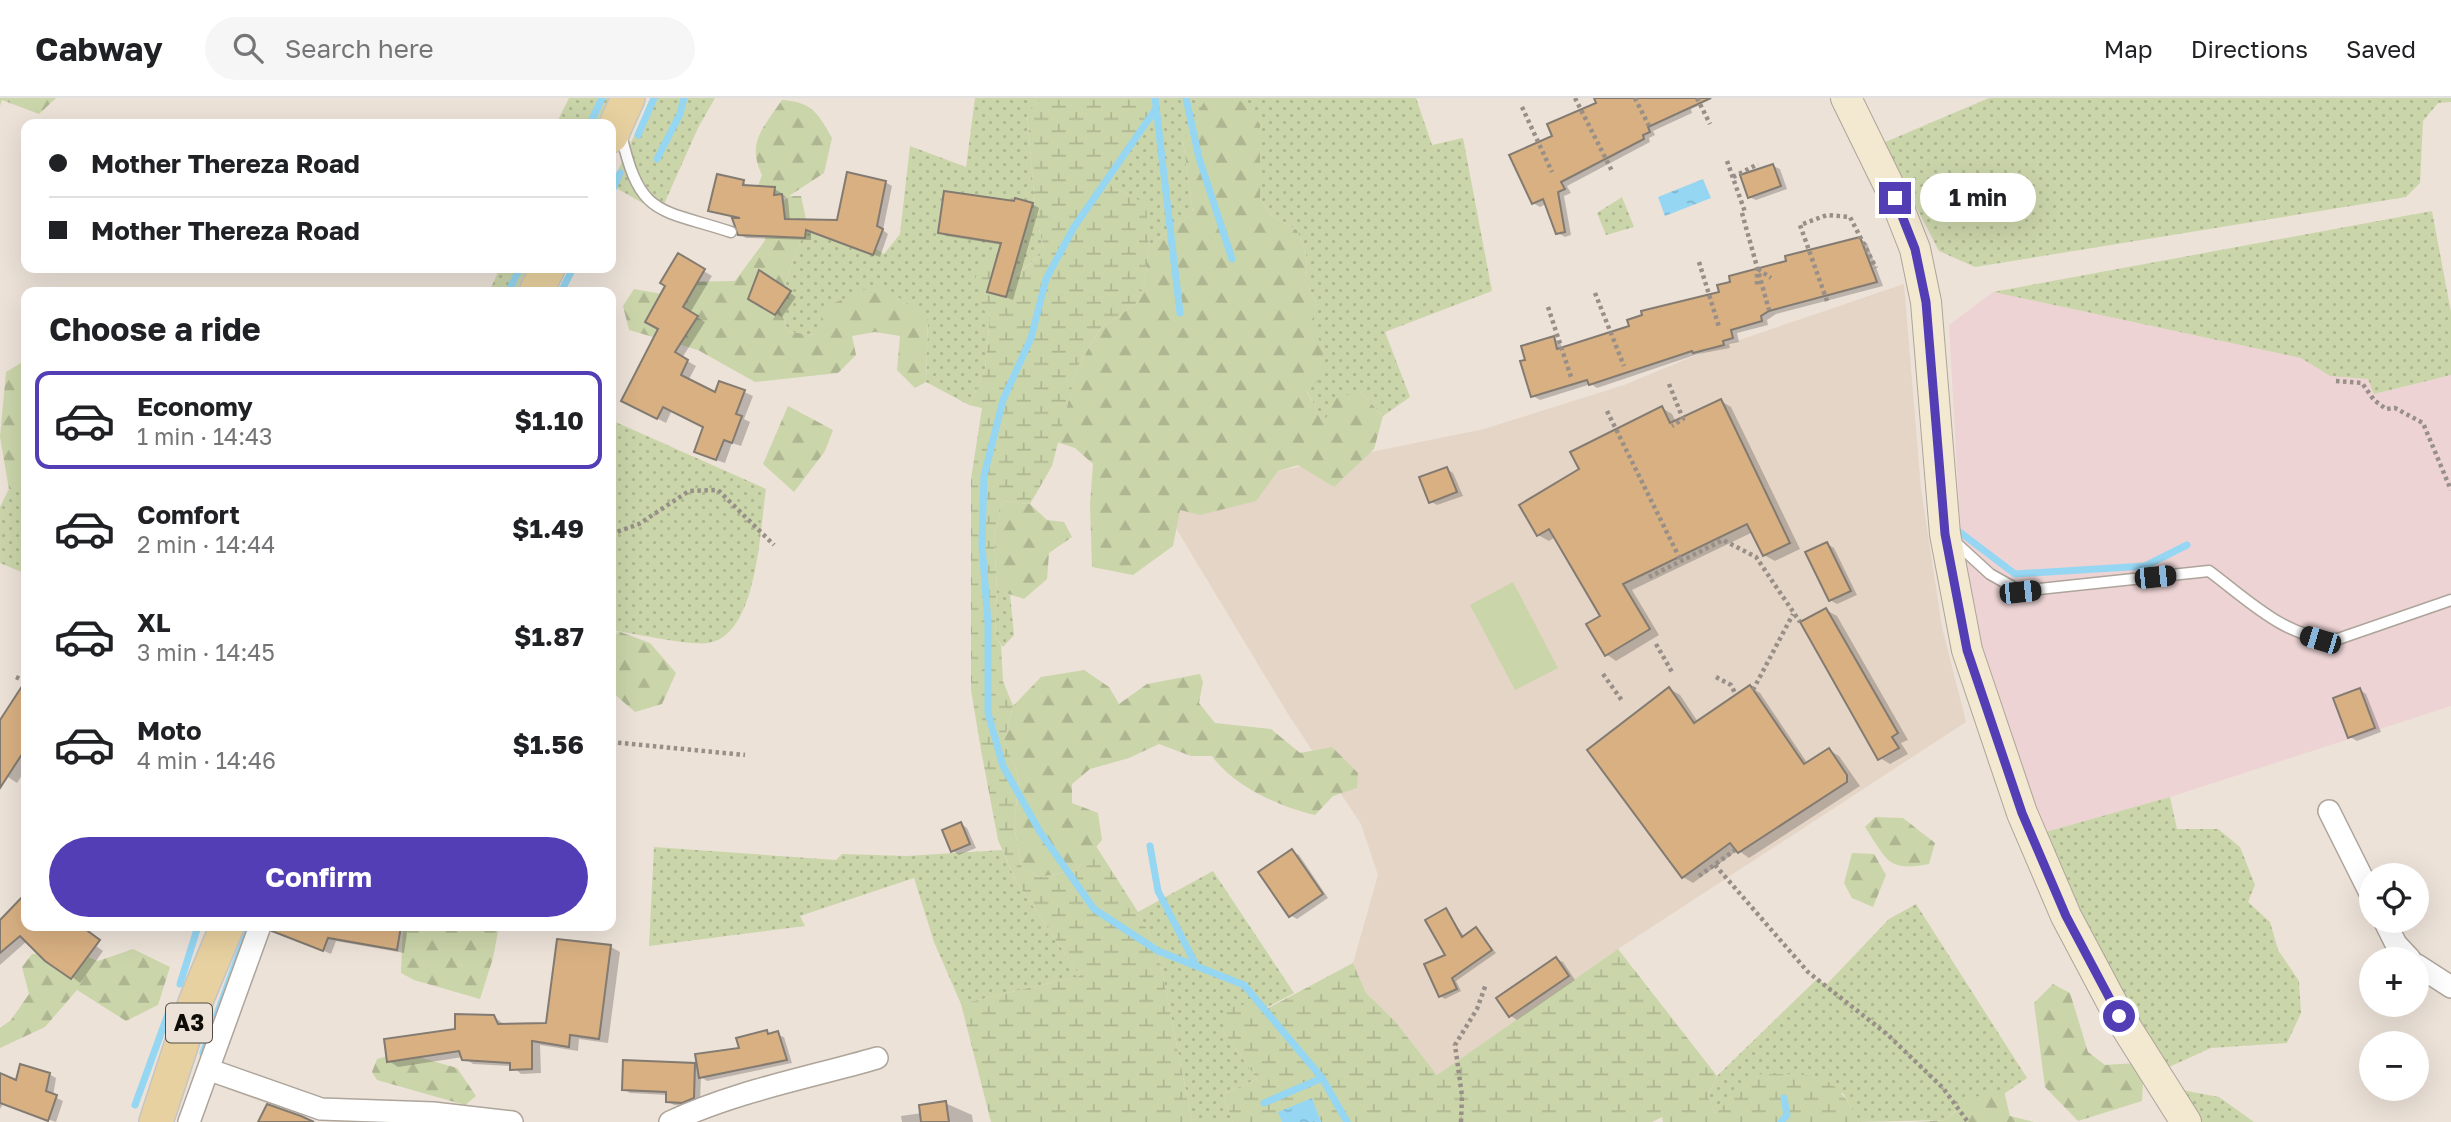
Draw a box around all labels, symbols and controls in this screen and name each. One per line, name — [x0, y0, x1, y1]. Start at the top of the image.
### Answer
search box — [205, 17, 695, 80]
text: Cabway — [35, 29, 163, 68]
icon: search — [229, 29, 267, 67]
text: Search here — [285, 33, 434, 64]
text: Map — [2104, 34, 2153, 63]
text: Directions — [2191, 34, 2308, 63]
text: Saved — [2346, 34, 2416, 63]
text: Mother Thereza Road — [91, 148, 360, 179]
callout: 1 min — [1920, 174, 2035, 222]
route end — [1879, 182, 1911, 214]
text: 1 min — [1949, 183, 2007, 211]
text: Mother Thereza Road — [91, 215, 360, 246]
text: Choose a ride — [49, 310, 261, 348]
icon: car — [53, 389, 116, 452]
text: Economy — [137, 391, 253, 422]
text: $1.10 — [515, 405, 584, 436]
text: 1 min · 14:43 — [137, 422, 273, 450]
icon: car — [53, 497, 116, 560]
text: Comfort — [137, 499, 240, 530]
text: $1.49 — [512, 513, 584, 544]
text: 2 min · 14:44 — [137, 530, 275, 558]
car — [2134, 564, 2177, 590]
car — [1999, 579, 2042, 605]
icon: car — [53, 605, 116, 668]
text: XL — [137, 607, 171, 638]
text: $1.87 — [514, 621, 584, 652]
car — [2297, 624, 2344, 656]
text: 3 min · 14:45 — [137, 638, 275, 666]
icon: car — [53, 713, 116, 776]
text: Moto — [137, 715, 202, 746]
text: $1.56 — [512, 729, 584, 760]
text: 4 min · 14:46 — [137, 746, 276, 774]
button: Confirm — [49, 837, 588, 917]
map controls — [2359, 863, 2429, 1101]
button: locate — [2359, 863, 2429, 933]
button: + — [2359, 947, 2429, 1017]
route start — [2103, 1000, 2135, 1032]
road number: A3 — [166, 1004, 212, 1042]
button: − — [2359, 1031, 2429, 1101]

